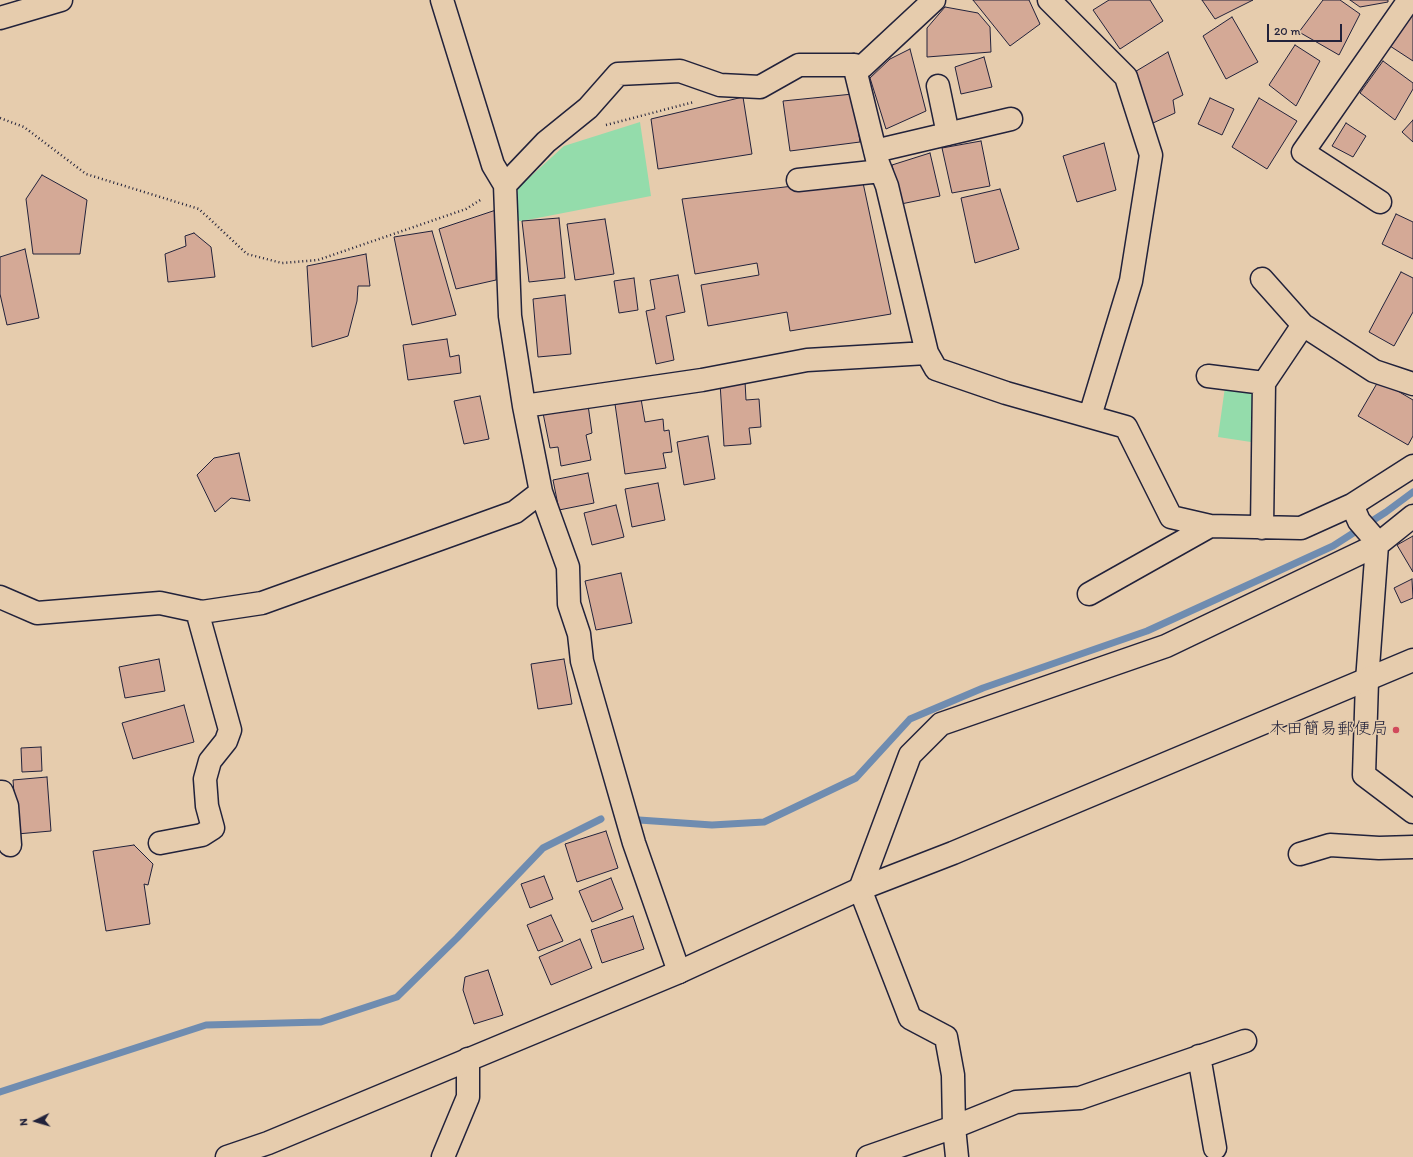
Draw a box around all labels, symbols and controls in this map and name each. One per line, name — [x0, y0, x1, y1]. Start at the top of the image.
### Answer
scale bar — [1269, 16, 1344, 42]
text: 20 m — [1274, 24, 1301, 38]
place label: 木田簡易郵便局 — [1269, 720, 1388, 740]
marker: 木田簡易郵便局 — [1391, 725, 1401, 735]
north arrow — [16, 1101, 56, 1141]
text: N — [17, 1118, 30, 1126]

